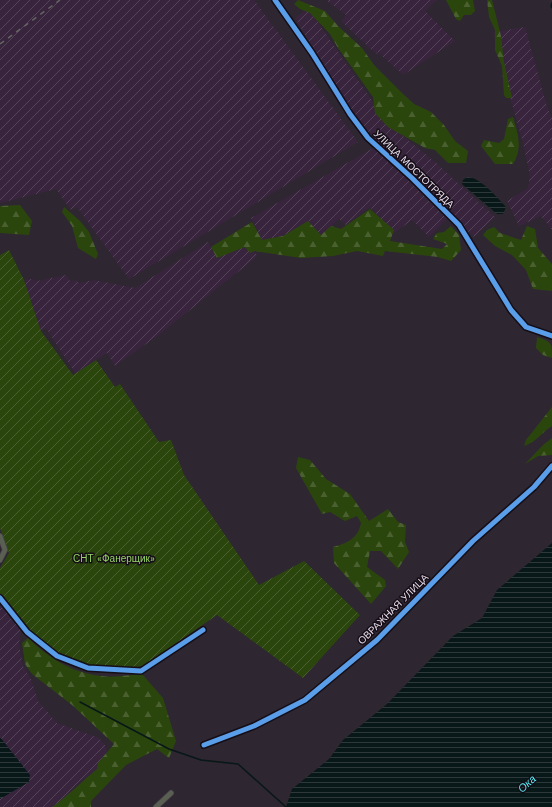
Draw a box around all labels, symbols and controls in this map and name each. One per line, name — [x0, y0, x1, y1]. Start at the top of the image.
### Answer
street label: УЛИЦА МОСТОТРЯДА — [372, 128, 457, 210]
park label: СНТ «Фанерщик» — [73, 553, 155, 564]
street label: ОВРАЖНАЯ УЛИЦА — [356, 571, 431, 646]
water label: Ока — [515, 773, 539, 795]

